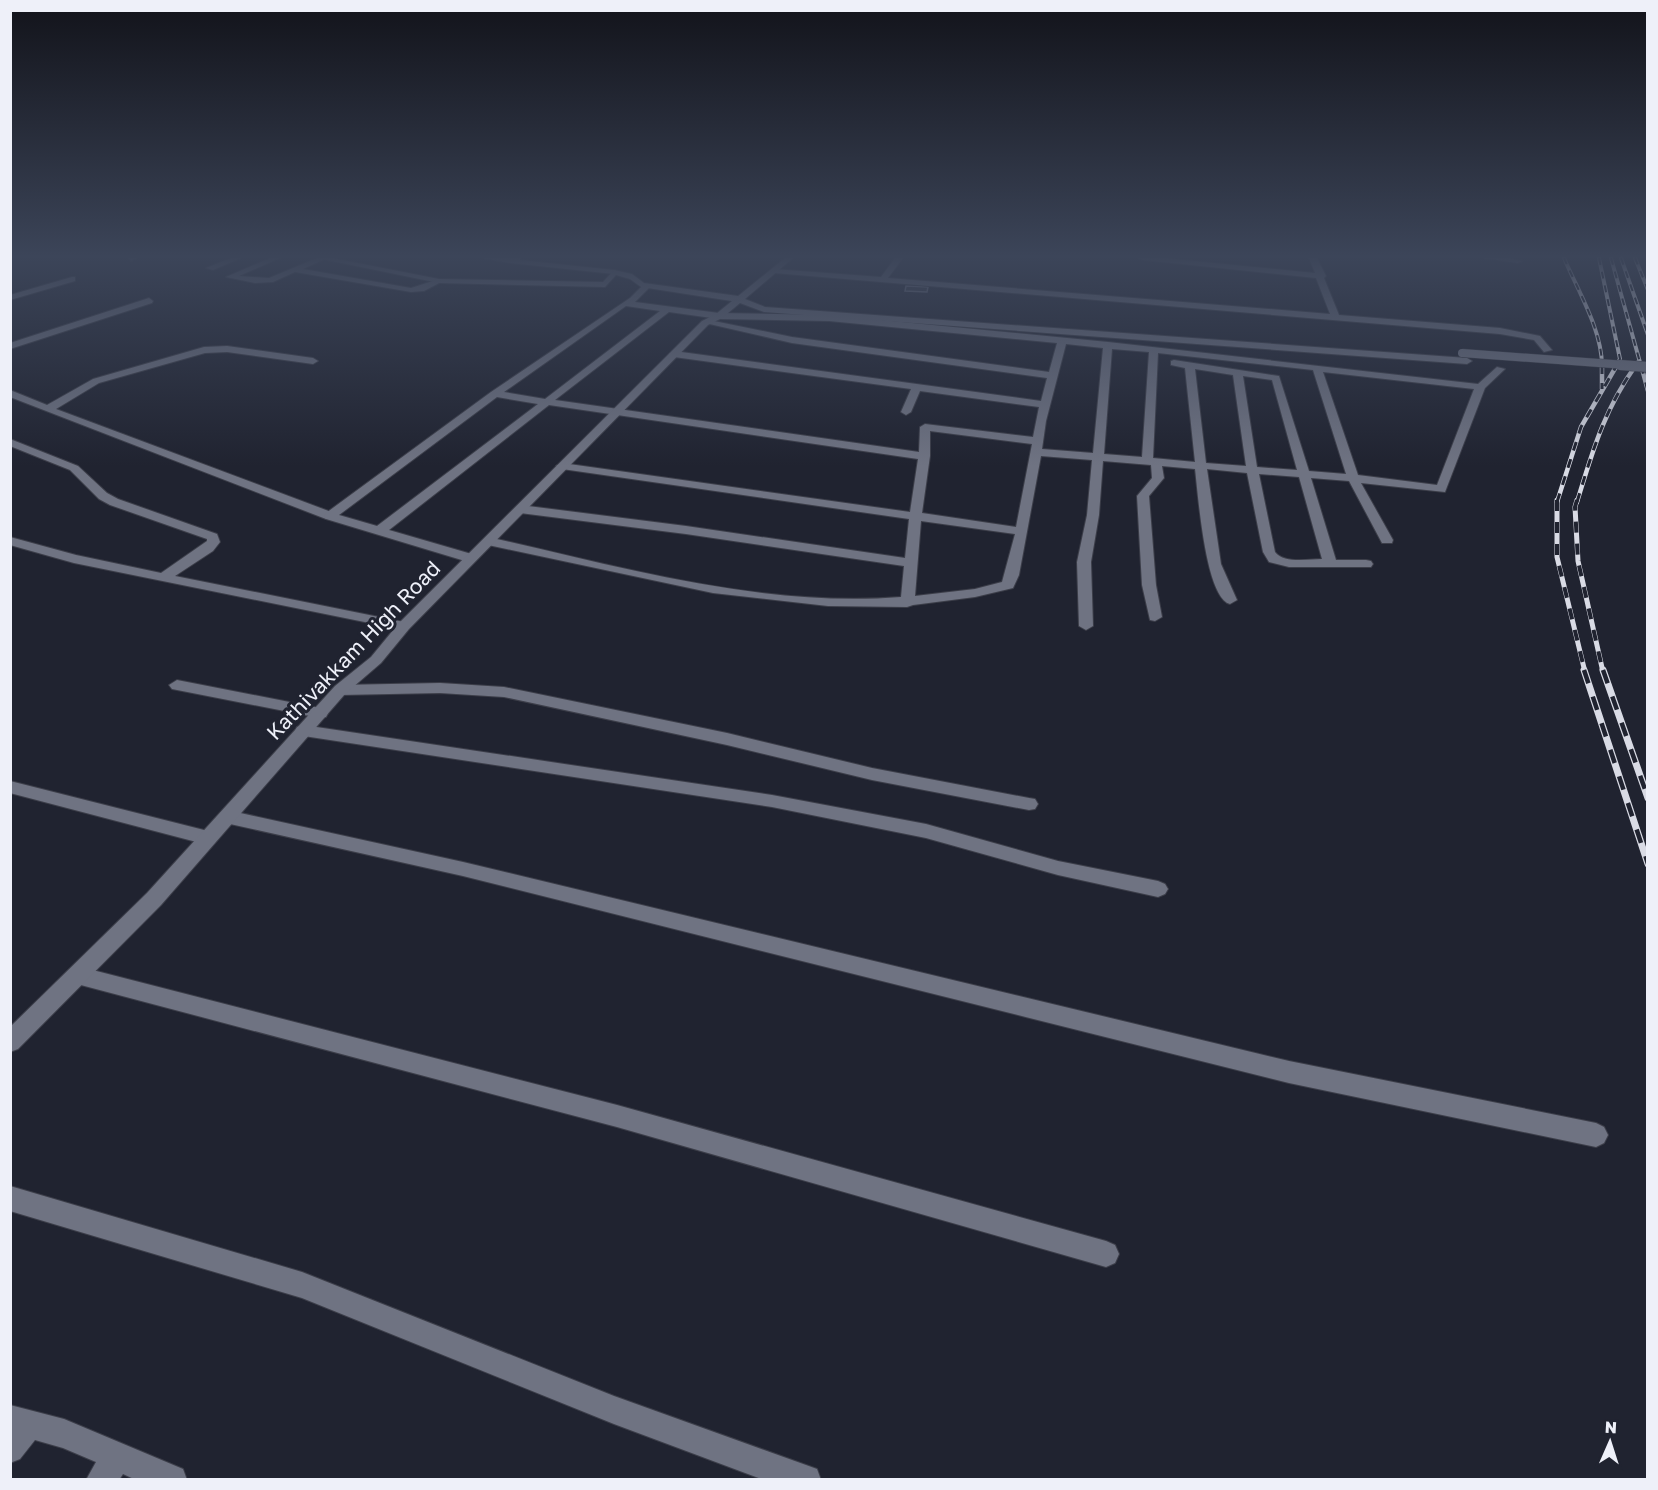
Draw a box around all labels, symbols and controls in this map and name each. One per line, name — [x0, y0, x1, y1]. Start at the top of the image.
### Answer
street label: Kathivakkam High Road — [261, 555, 445, 745]
north arrow — [1580, 1412, 1640, 1472]
text: N — [1604, 1417, 1617, 1437]

